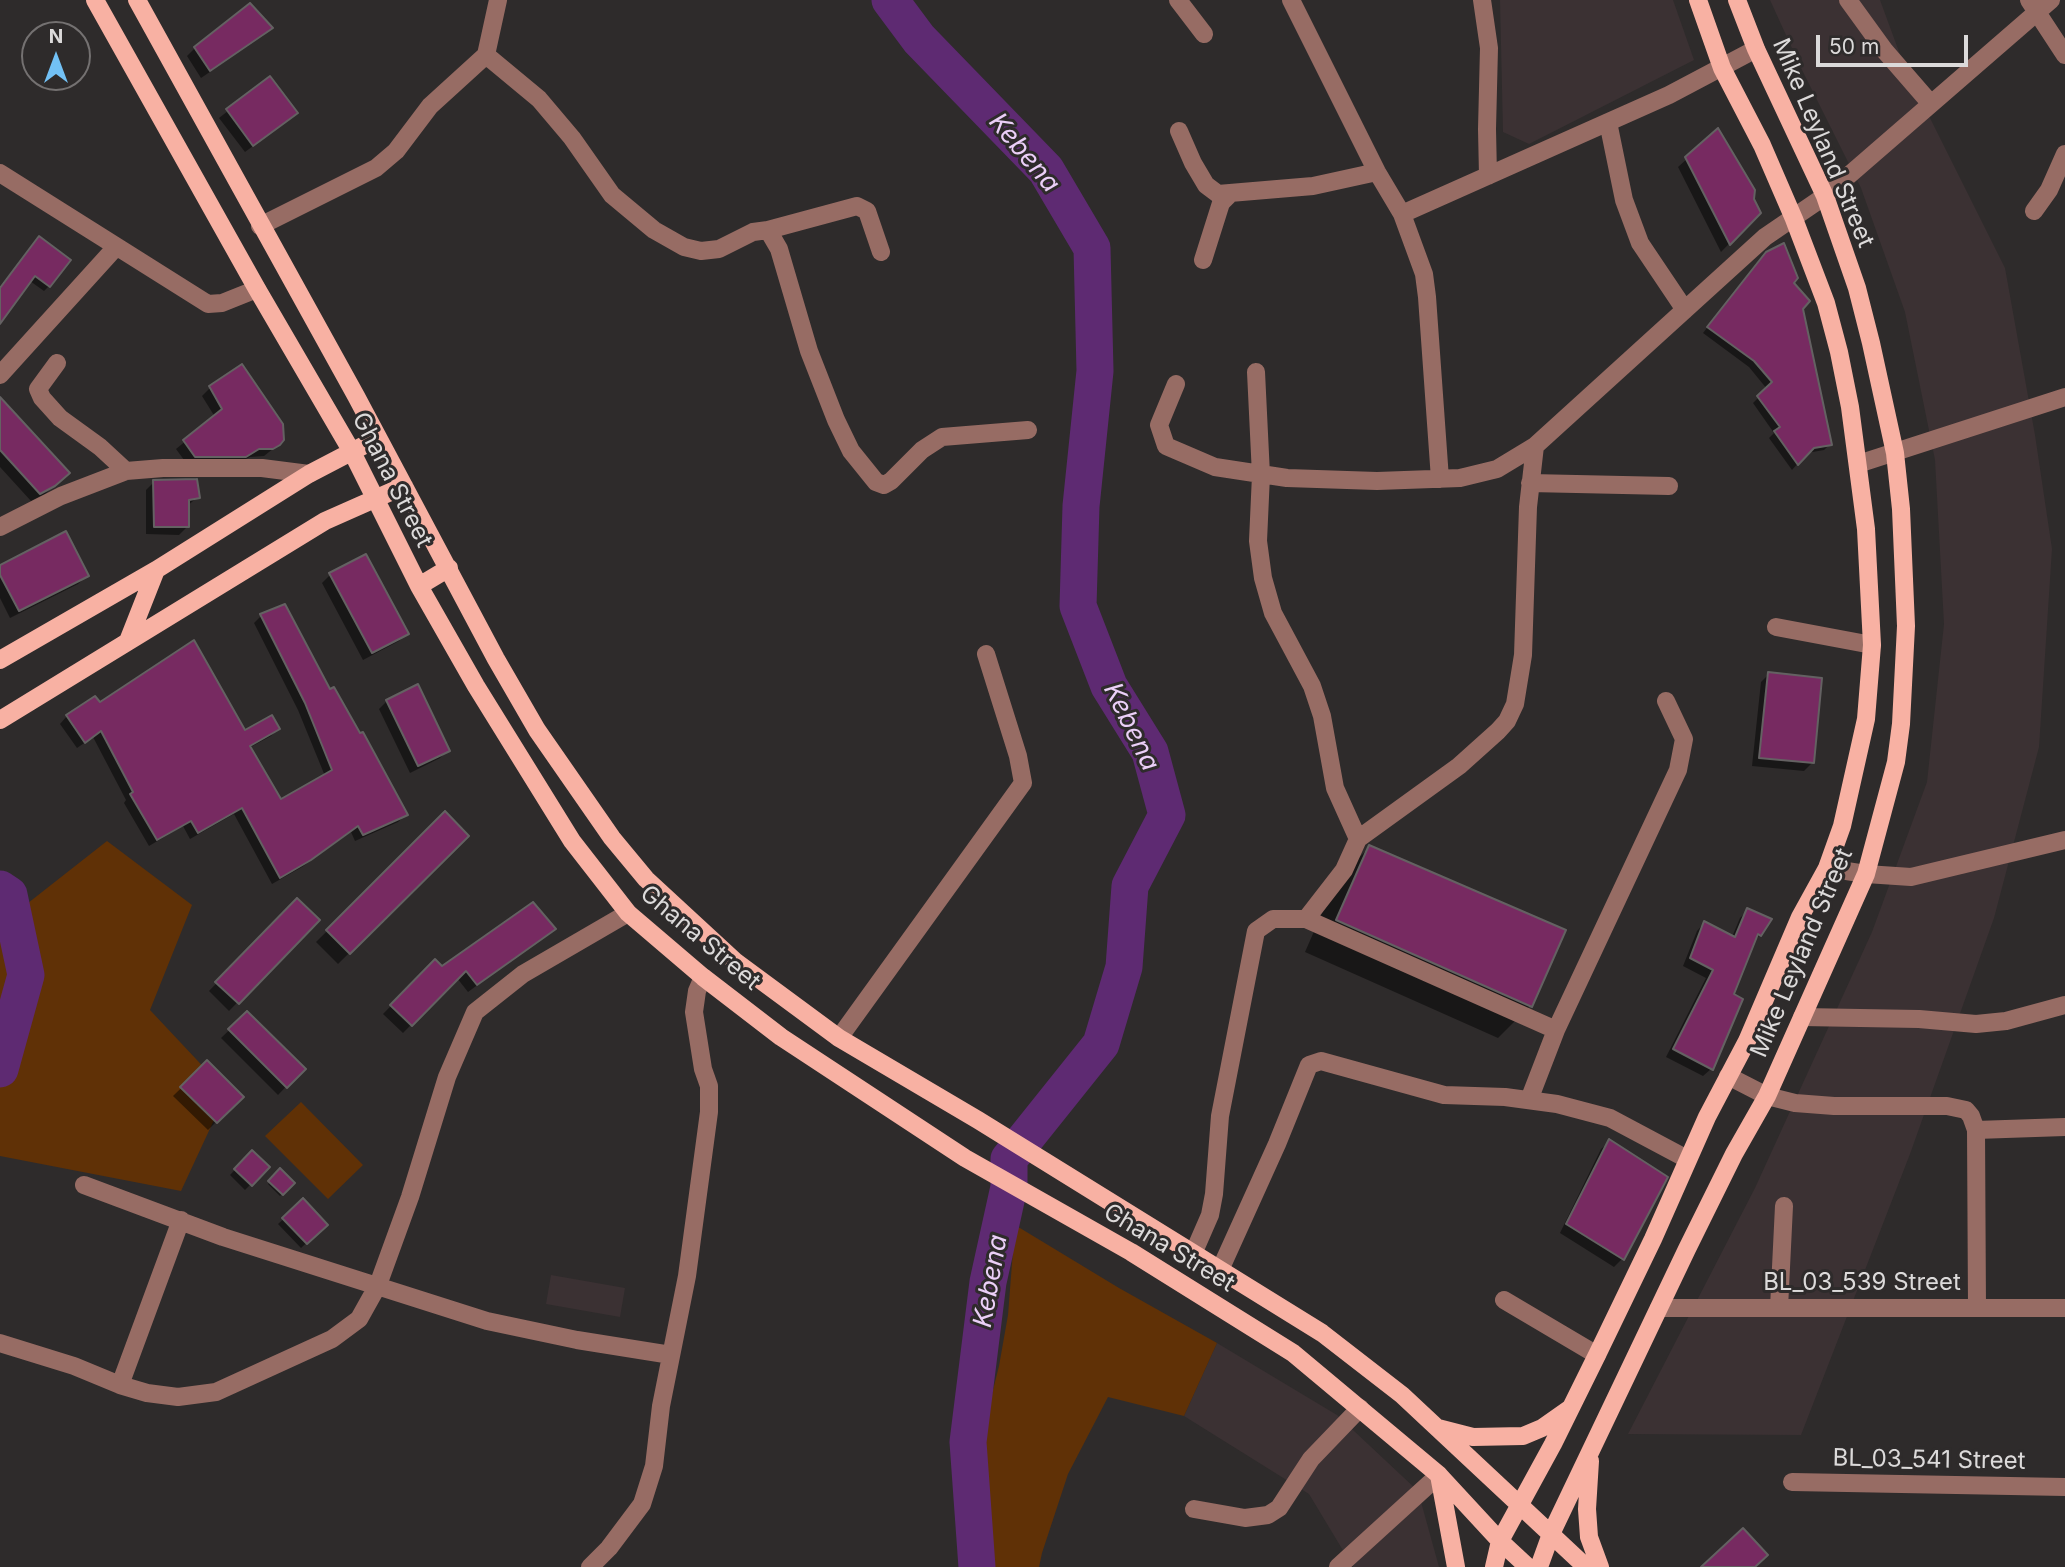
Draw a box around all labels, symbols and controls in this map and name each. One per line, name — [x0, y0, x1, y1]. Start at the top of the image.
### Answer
north arrow — [21, 21, 91, 91]
scale bar — [1820, 21, 1972, 65]
text: N — [49, 25, 63, 48]
street label: Mike Leyland Street — [1766, 34, 1880, 252]
text: 50 m — [1829, 34, 1879, 59]
water label: Kebena — [982, 107, 1066, 199]
street label: Ghana Street — [346, 408, 438, 552]
water label: Kebena — [1096, 678, 1166, 776]
street label: Mike Leyland Street — [1745, 844, 1859, 1062]
street label: Ghana Street — [634, 879, 766, 997]
street label: Ghana Street — [1098, 1198, 1240, 1298]
water label: Kebena — [968, 1232, 1014, 1330]
street label: BL_03_539 Street — [1763, 1269, 1961, 1297]
street label: BL_03_541 Street — [1832, 1444, 2026, 1476]

